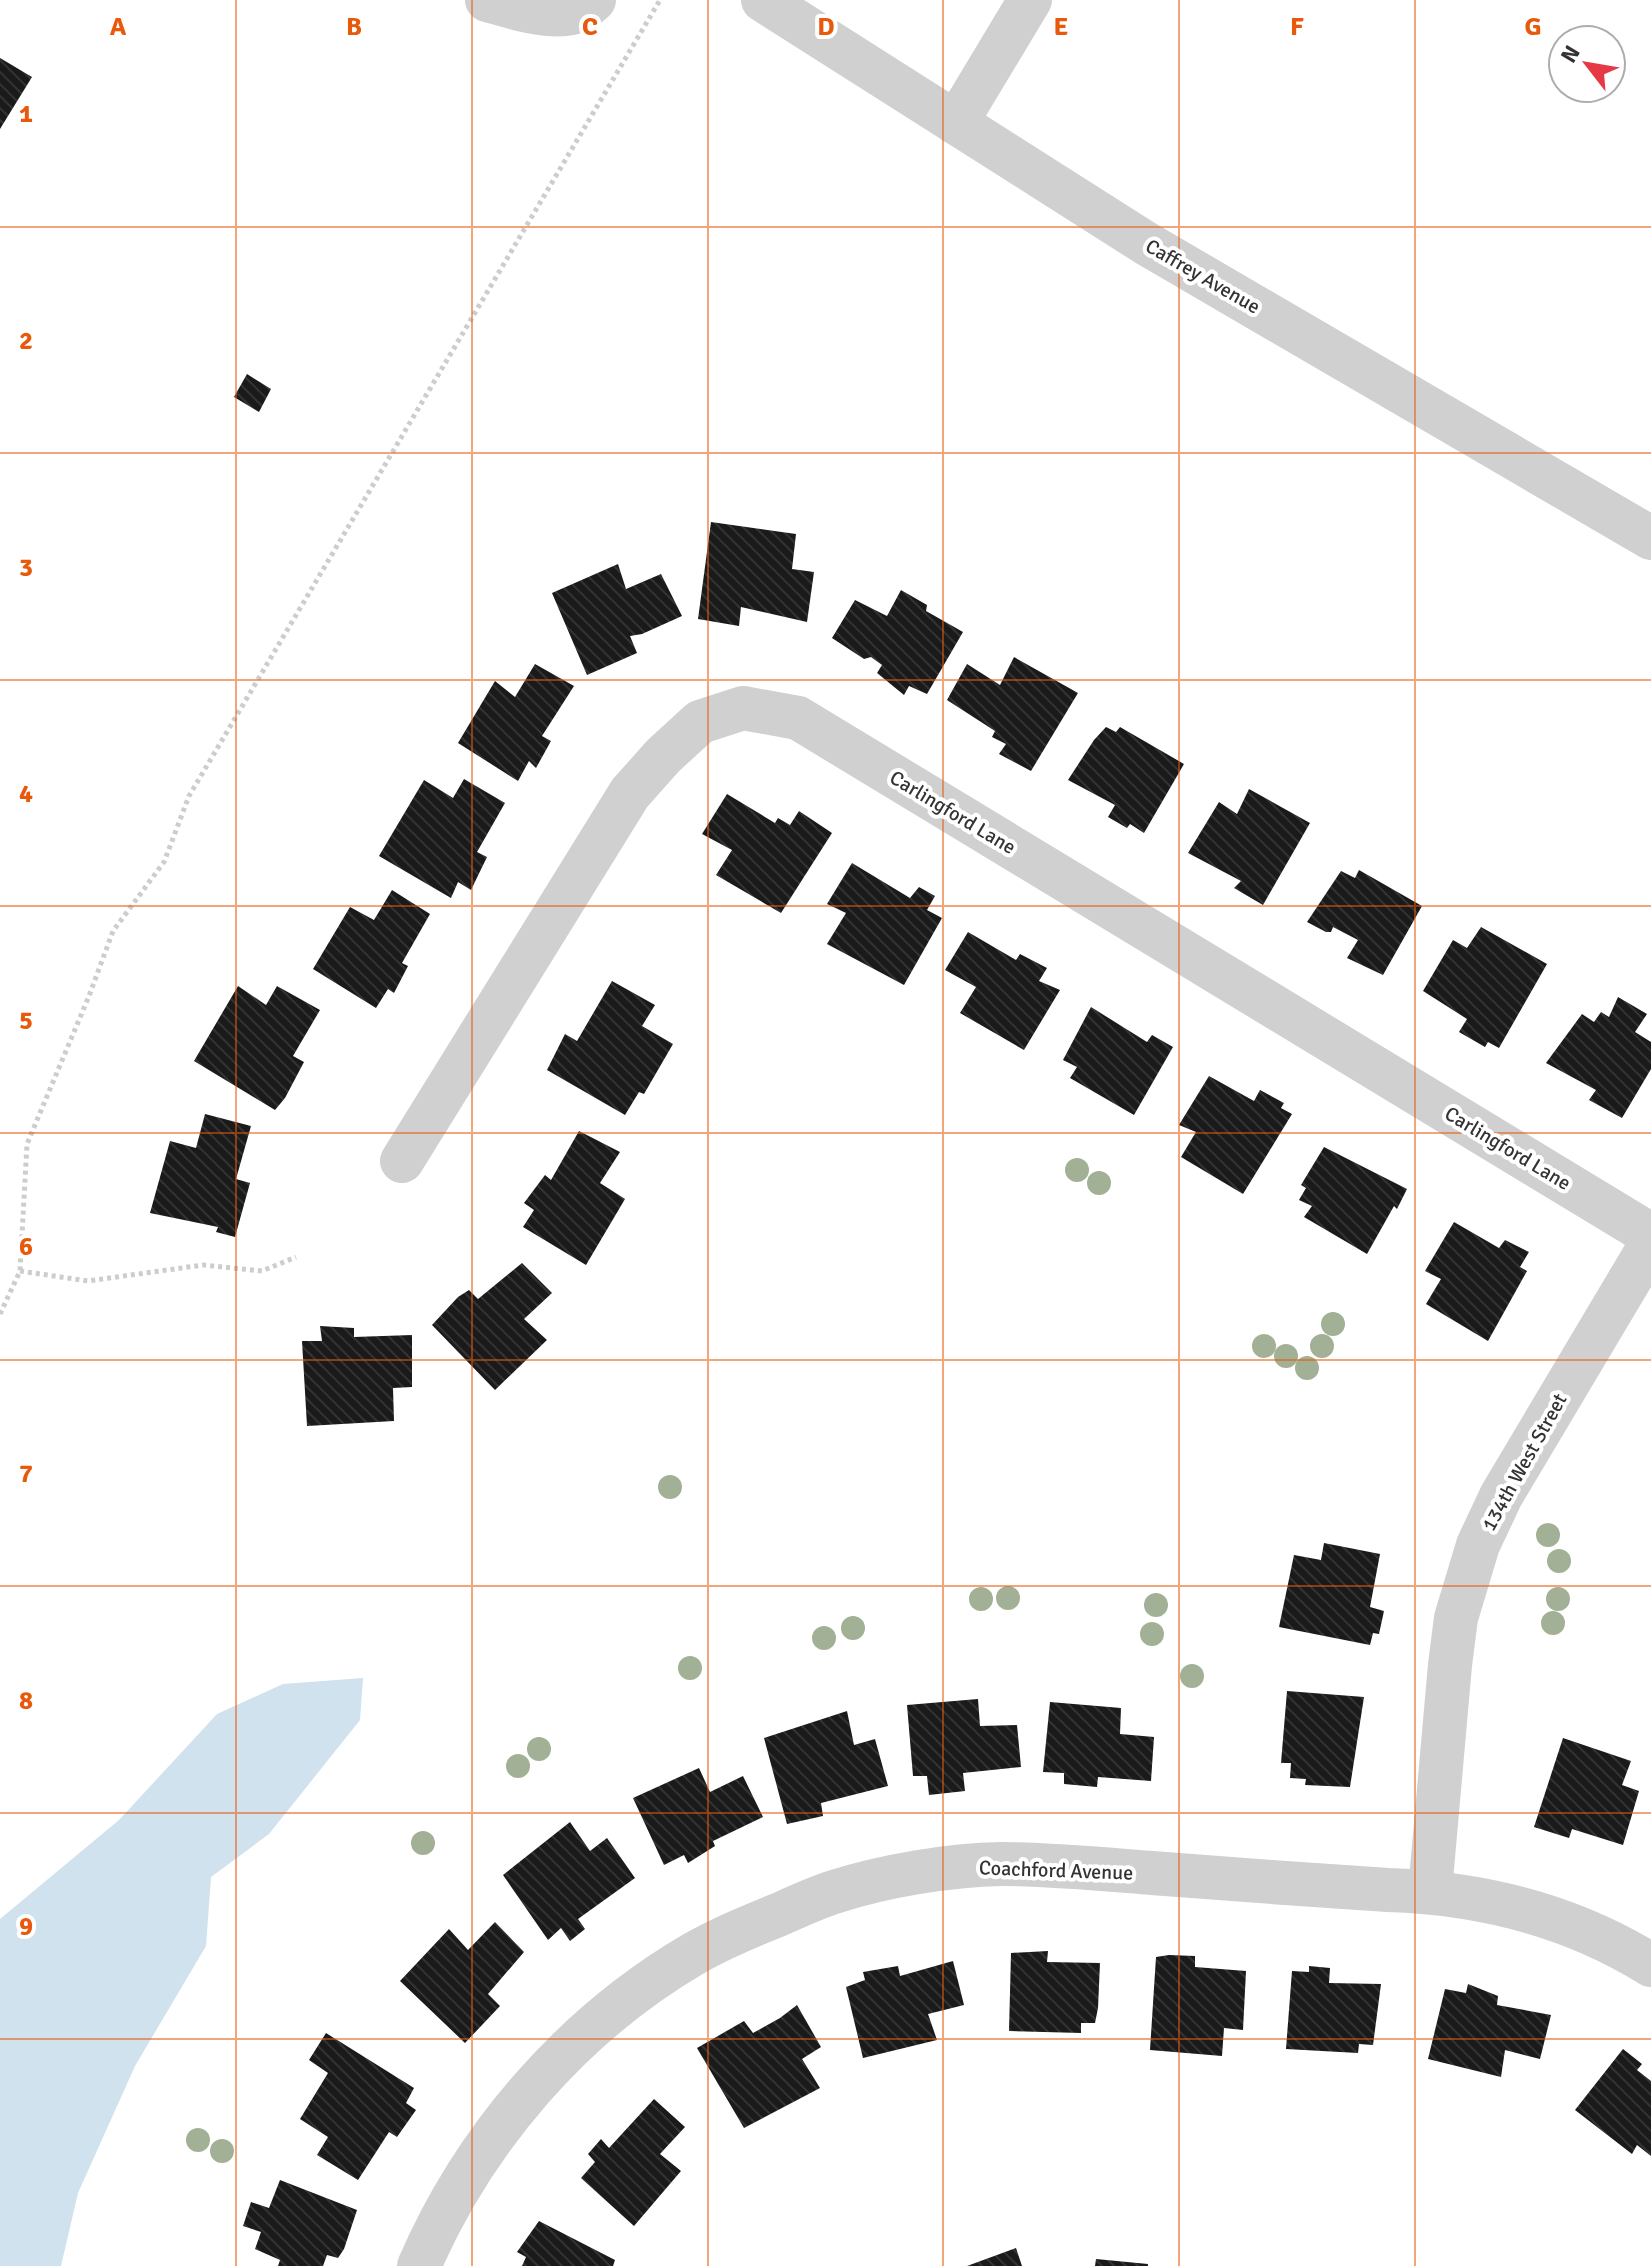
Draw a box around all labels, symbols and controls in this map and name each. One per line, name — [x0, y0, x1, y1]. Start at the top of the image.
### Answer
text: A — [110, 11, 127, 43]
text: B — [346, 11, 362, 43]
text: C — [582, 11, 598, 43]
text: D — [817, 11, 835, 43]
text: E — [1054, 11, 1068, 43]
text: F — [1290, 11, 1304, 43]
text: G — [1524, 11, 1542, 43]
north arrow — [1547, 24, 1627, 104]
text: N — [1555, 40, 1586, 67]
text: 1 — [19, 98, 33, 130]
street label: Caffrey Avenue — [1141, 234, 1265, 319]
text: 2 — [19, 325, 33, 357]
text: 3 — [19, 552, 33, 584]
street label: Carlingford Lane — [885, 765, 1020, 860]
text: 4 — [19, 778, 33, 810]
text: 5 — [19, 1005, 33, 1037]
street label: Carlingford Lane — [1440, 1101, 1575, 1196]
text: 6 — [19, 1231, 33, 1263]
street label: 134th West Street — [1476, 1389, 1573, 1535]
text: 7 — [19, 1458, 33, 1490]
text: 8 — [19, 1685, 33, 1717]
street label: Coachford Avenue — [978, 1855, 1134, 1886]
text: 9 — [19, 1911, 33, 1943]

